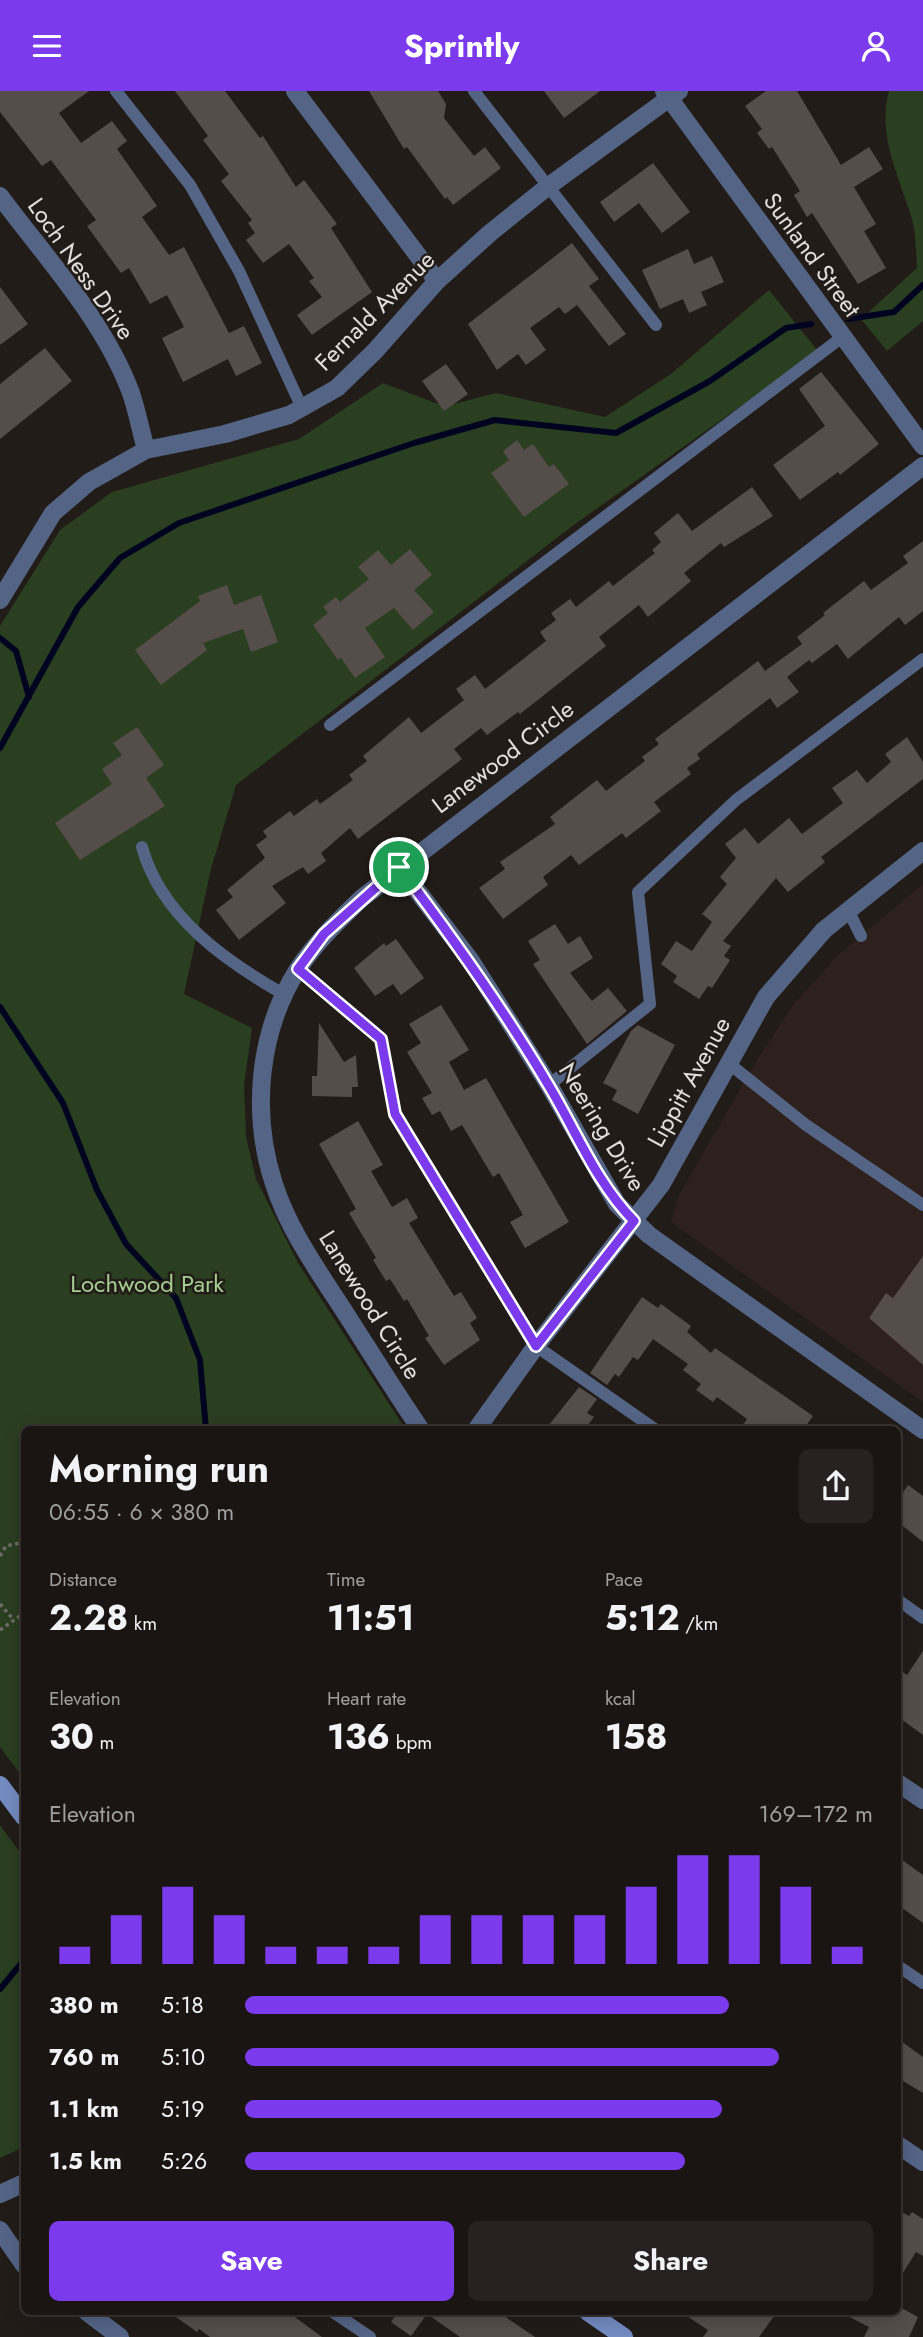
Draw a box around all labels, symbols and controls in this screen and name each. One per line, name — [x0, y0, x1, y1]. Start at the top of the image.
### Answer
text: Sprintly — [404, 23, 519, 69]
icon: menu — [28, 27, 66, 65]
icon: person — [857, 27, 895, 65]
street label: Sunland Street — [755, 185, 870, 324]
street label: Loch Ness Drive — [19, 191, 143, 347]
street label: Fernald Avenue — [307, 243, 443, 379]
street label: Lanewood Circle — [424, 691, 581, 822]
pin — [369, 837, 429, 897]
icon: arrive — [380, 848, 418, 886]
street label: Lippitt Avenue — [638, 1010, 739, 1153]
street label: Neering Drive — [550, 1056, 655, 1198]
street label: Lanewood Circle — [311, 1223, 430, 1386]
park label: Lochwood Park — [70, 1266, 224, 1301]
text: Morning run — [49, 1441, 269, 1496]
button: share — [799, 1449, 873, 1523]
text: 06:55 · 6 × 380 m — [49, 1495, 234, 1529]
text: Distance — [49, 1566, 117, 1593]
text: Time — [327, 1566, 365, 1593]
text: Pace — [605, 1566, 643, 1593]
text: 2.28 — [49, 1593, 128, 1643]
text: 11:51 — [327, 1593, 414, 1643]
text: 5:12 — [605, 1593, 680, 1643]
text: km — [128, 1610, 157, 1637]
text: /km — [680, 1610, 718, 1637]
text: Elevation — [49, 1685, 121, 1712]
text: Heart rate — [327, 1685, 406, 1712]
text: kcal — [605, 1685, 636, 1712]
text: 30 — [49, 1712, 94, 1762]
text: 136 — [327, 1712, 390, 1762]
text: 158 — [605, 1712, 667, 1762]
text: m — [94, 1729, 114, 1756]
text: bpm — [390, 1729, 432, 1756]
text: Elevation — [49, 1797, 136, 1831]
text: 169–172 m — [759, 1797, 873, 1831]
text: 380 m — [49, 1988, 119, 2022]
text: 5:18 — [161, 1988, 204, 2022]
text: 760 m — [49, 2040, 119, 2074]
text: 5:10 — [161, 2040, 205, 2074]
text: 1.1 km — [49, 2092, 119, 2126]
text: 5:19 — [161, 2092, 204, 2126]
text: 1.5 km — [49, 2144, 122, 2178]
text: 5:26 — [161, 2144, 207, 2178]
button: Save — [49, 2221, 454, 2301]
button: Share — [468, 2221, 873, 2301]

